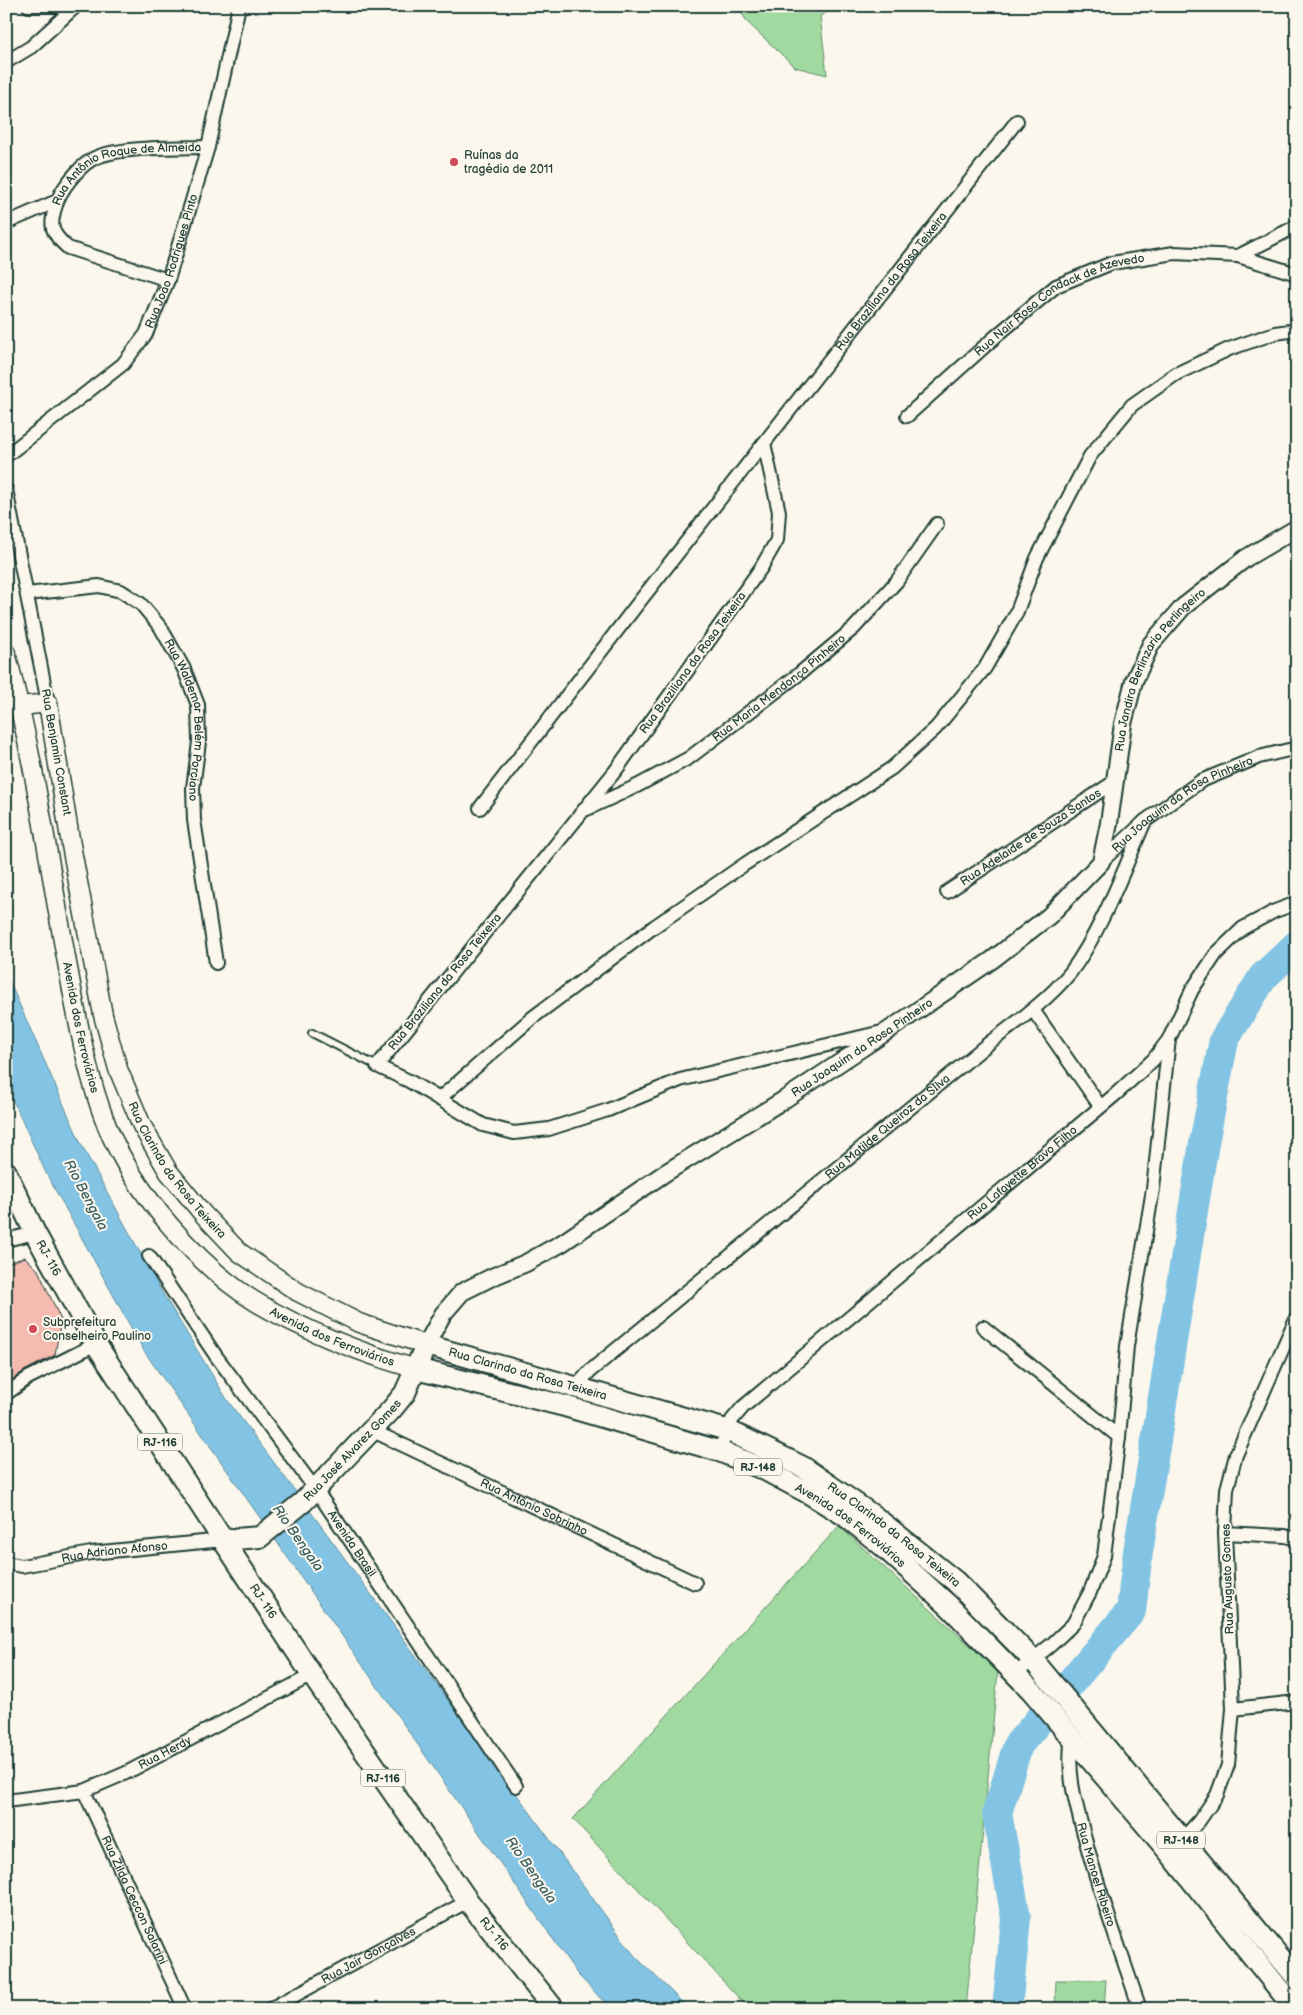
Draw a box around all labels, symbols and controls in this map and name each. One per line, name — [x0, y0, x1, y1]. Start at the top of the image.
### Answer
street label: Rua Antônio Roque de Almeida — [49, 140, 202, 208]
place label: Ruínas da tragédia de 2011 — [464, 148, 553, 177]
marker: Ruínas da tragédia de 2011 — [448, 156, 460, 168]
street label: Rua João Rodrigues Pinto — [142, 192, 201, 331]
street label: Rua Braziliana da Rosa Teixeira — [832, 209, 950, 354]
street label: Rua Nair Rosa Condack de Azevedo — [971, 250, 1146, 359]
street label: Rua Jandira Berlinzario Perlingeiro — [1112, 585, 1209, 752]
street label: Rua Braziliana da Rosa Teixeira — [636, 589, 750, 737]
street label: Rua Maria Mendonça Pinheiro — [709, 631, 849, 745]
street label: Rua Waldemar Belém Porciano — [161, 636, 207, 802]
street label: Rua Benjamin Constant — [37, 687, 75, 817]
street label: Rua Joaquim da Rosa Pinheiro — [1109, 753, 1255, 856]
street label: Rua Adelaide de Souza Santos — [957, 785, 1104, 889]
street label: Rua Braziliana da Rosa Teixeira — [385, 910, 505, 1053]
street label: Avenida dos Ferroviários — [60, 961, 103, 1095]
street label: Rua Joaquim da Rosa Pinheiro — [788, 995, 936, 1100]
street label: Rua Matilde Queiroz da SIlva — [822, 1071, 953, 1182]
street label: Rua Clarindo da Rosa Teixeira — [125, 1099, 230, 1242]
street label: Rua Lafayette Bravo Filho — [964, 1122, 1080, 1223]
water label: Rio Bengala — [60, 1157, 112, 1233]
street label: RJ- 116 — [33, 1237, 65, 1279]
street label: Avenida dos Ferroviários — [267, 1304, 396, 1369]
place label: Subprefeitura Conselheiro Paulino — [43, 1315, 151, 1344]
marker: Subprefeitura Conselheiro Paulino — [27, 1323, 39, 1335]
street label: Rua Clarindo da Rosa Teixeira — [447, 1344, 609, 1403]
street label: Rua José Alvarez Gomes — [300, 1396, 404, 1505]
road number: RJ-116 — [138, 1434, 182, 1450]
road number: RJ-148 — [734, 1458, 782, 1475]
street label: Rua Antônio Sobrinho — [478, 1475, 590, 1539]
street label: Rua Clarindo da Rosa Teixeira — [824, 1479, 964, 1590]
street label: Avenida dos Ferroviários — [793, 1480, 909, 1571]
water label: Rio Bengala — [269, 1501, 327, 1575]
street label: Avenida Brasil — [324, 1507, 380, 1579]
street label: Rua Augusto Gomes — [1219, 1523, 1237, 1635]
street label: Rua Adriano Afonso — [60, 1538, 169, 1566]
street label: RJ- 116 — [246, 1581, 280, 1622]
street label: Rua Herdy — [136, 1732, 194, 1773]
road number: RJ-116 — [360, 1770, 406, 1786]
street label: Rua Manoel Ribeiro — [1074, 1821, 1119, 1929]
road number: RJ-148 — [1157, 1832, 1205, 1848]
street label: Rua Zilda Ceccon Salarini — [98, 1833, 171, 1967]
water label: Rio Bengala — [502, 1833, 560, 1907]
street label: RJ- 116 — [476, 1914, 512, 1954]
street label: Rua Jair Gonçalves — [319, 1924, 418, 1987]

